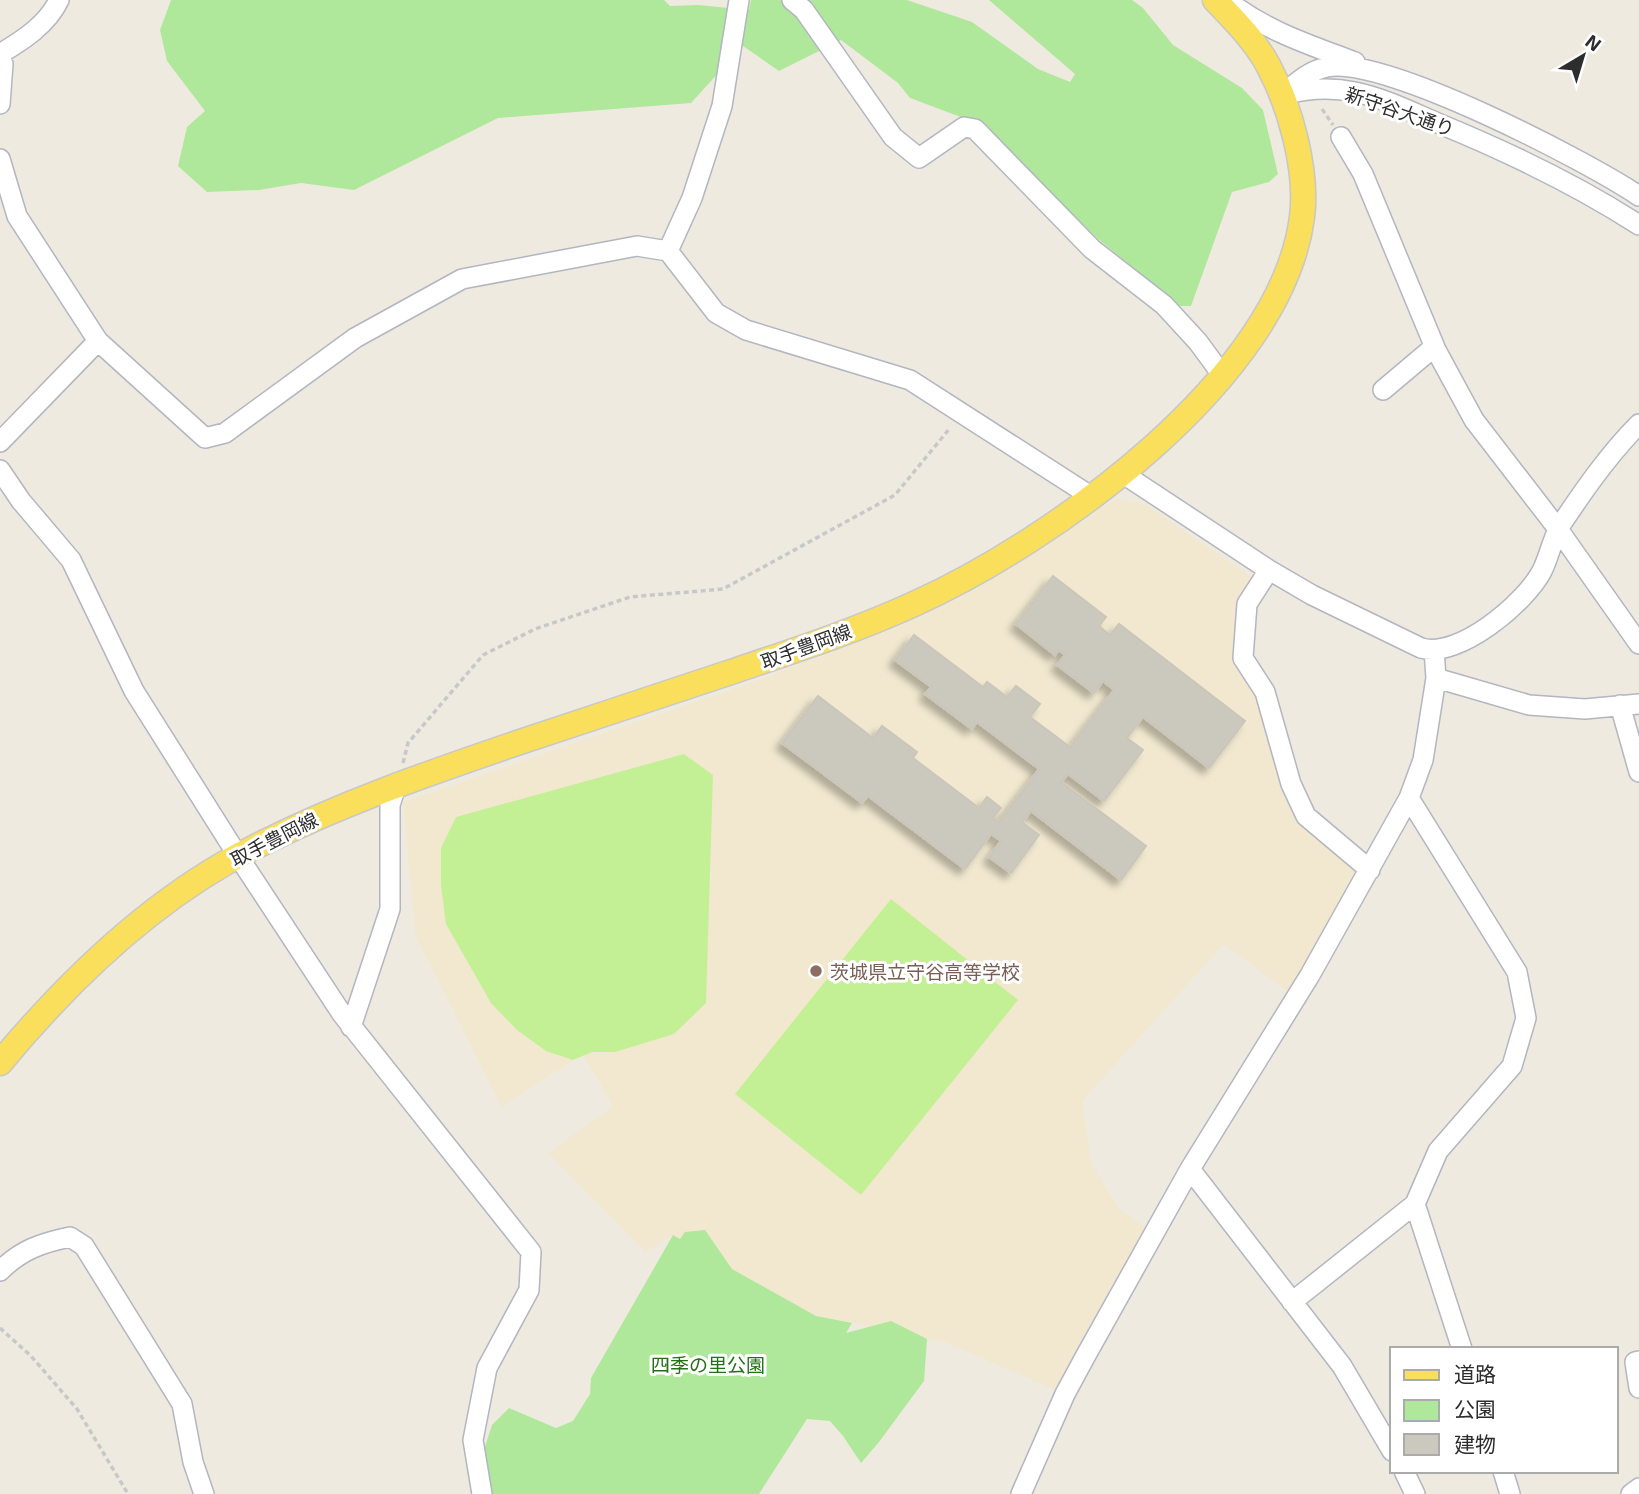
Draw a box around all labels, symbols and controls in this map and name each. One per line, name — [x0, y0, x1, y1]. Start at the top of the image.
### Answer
north arrow — [1548, 21, 1618, 91]
text: N — [1581, 29, 1606, 55]
street label: 新守谷大通り — [1342, 82, 1458, 140]
street label: 取手豊岡線 — [757, 619, 855, 673]
street label: 取手豊岡線 — [226, 807, 322, 871]
place label: 茨城県立守谷高等学校 — [830, 960, 1020, 983]
marker: 茨城県立守谷高等学校 — [808, 963, 824, 979]
legend — [1390, 1347, 1618, 1473]
park label: 四季の里公園 — [651, 1353, 765, 1376]
text: 道路 — [1454, 1361, 1496, 1386]
text: 公園 — [1454, 1396, 1496, 1421]
text: 建物 — [1454, 1431, 1496, 1456]

